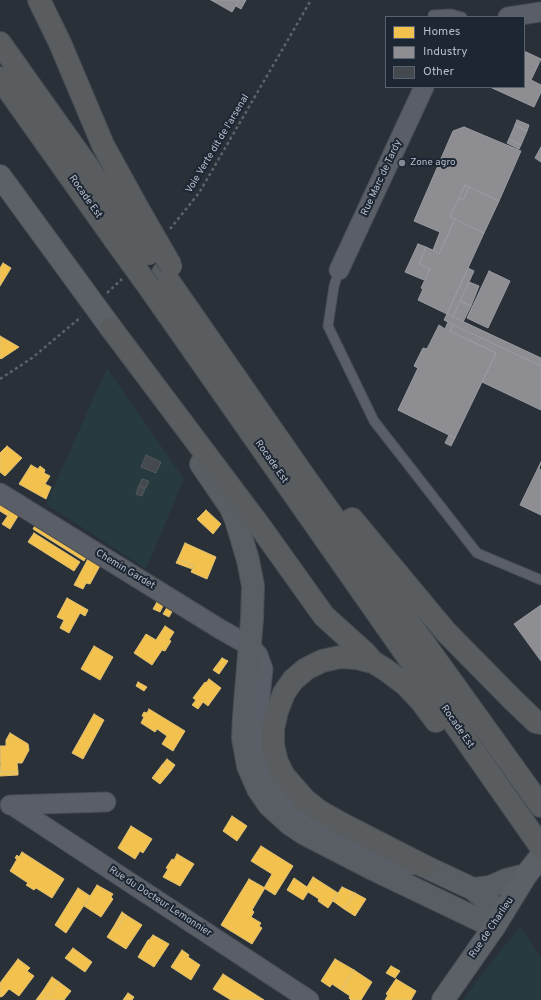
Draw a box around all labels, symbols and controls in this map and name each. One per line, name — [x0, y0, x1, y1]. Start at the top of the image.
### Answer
legend — [385, 16, 525, 88]
text: Homes — [423, 24, 460, 40]
text: Industry — [423, 44, 468, 60]
text: Other — [423, 64, 454, 80]
street label: Voie Verte dit de l'arsenal — [184, 92, 252, 196]
street label: Rue Marc de Tardy — [359, 138, 405, 218]
place label: Zone agro — [410, 157, 456, 169]
marker: Zone agro — [397, 158, 407, 168]
street label: Rocade Est — [66, 173, 104, 221]
street label: Rocade Est — [252, 438, 290, 486]
street label: Chemin Gardet — [93, 548, 157, 592]
street label: Rocade Est — [438, 703, 476, 751]
street label: Rue du Docteur Lemonnier — [106, 864, 214, 940]
street label: Rue de Charlieu — [467, 895, 517, 961]

